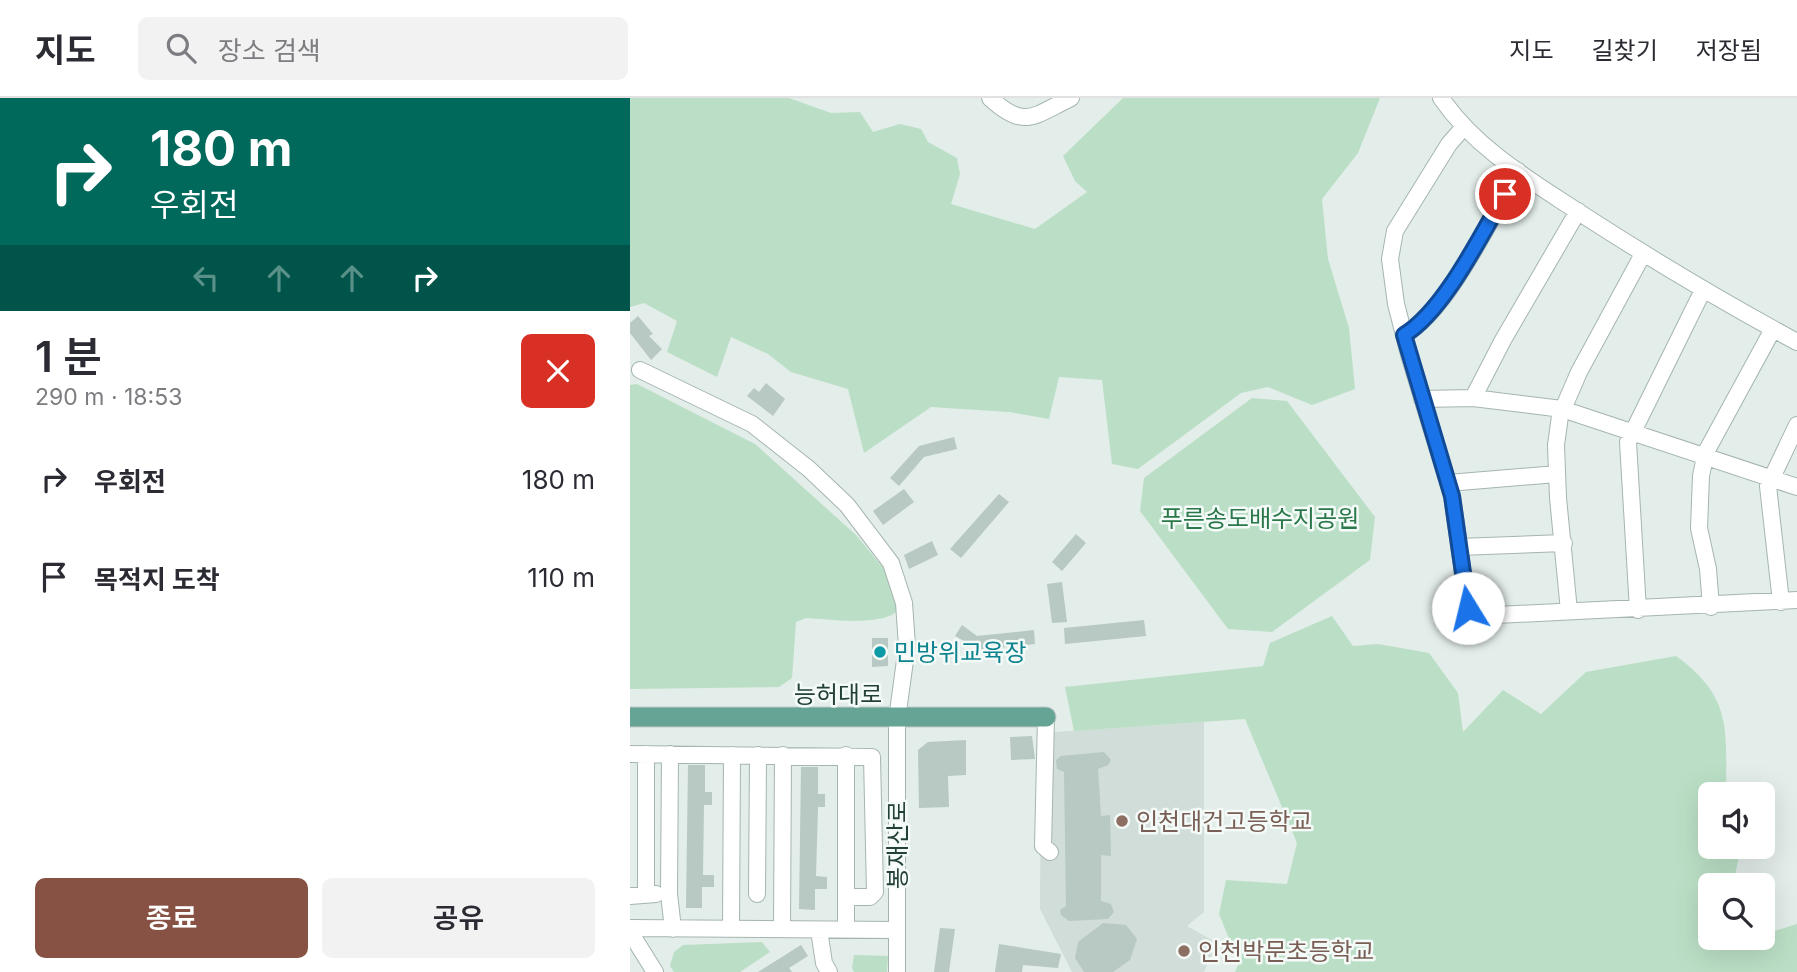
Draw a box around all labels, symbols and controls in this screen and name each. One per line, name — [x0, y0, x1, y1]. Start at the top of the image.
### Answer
search box — [138, 17, 628, 80]
icon: search — [162, 29, 200, 67]
text: 지도 — [35, 30, 96, 70]
text: 장소 검색 — [218, 35, 321, 66]
text: 지도 — [1509, 36, 1554, 65]
text: 길찾기 — [1592, 36, 1658, 65]
text: 저장됨 — [1696, 36, 1762, 65]
text: 180 m — [150, 119, 292, 178]
icon: right — [35, 126, 126, 217]
pin — [1475, 164, 1535, 224]
icon: arrive — [1486, 175, 1524, 213]
text: 우회전 — [150, 185, 238, 224]
icon: left — [187, 259, 225, 297]
icon: ahead — [260, 259, 298, 297]
icon: ahead — [333, 259, 371, 297]
icon: right — [406, 259, 444, 297]
text: 1 분 — [35, 331, 102, 382]
button: close — [521, 334, 595, 408]
text: 290 m · 18:53 — [35, 383, 182, 411]
icon: right — [35, 460, 73, 498]
text: 180 m — [522, 464, 595, 495]
text: 우회전 — [94, 466, 166, 497]
park label: 푸른송도배수지공원 — [1161, 504, 1359, 533]
icon: arrive — [35, 558, 73, 596]
text: 110 m — [527, 562, 595, 593]
text: 목적지 도착 — [94, 564, 220, 595]
position arrow — [1431, 571, 1505, 645]
place label: 민방위교육장 — [894, 638, 1026, 667]
marker: 민방위교육장 — [872, 644, 888, 660]
street label: 능허대로 — [794, 680, 882, 709]
map controls — [1698, 782, 1775, 950]
button: sound — [1698, 782, 1775, 859]
street label: 봉재산로 — [883, 801, 912, 889]
place label: 인천대건고등학교 — [1136, 807, 1313, 836]
marker: 인천대건고등학교 — [1114, 813, 1130, 829]
button: search — [1698, 873, 1775, 950]
button: 종료 — [35, 878, 308, 958]
button: 공유 — [322, 878, 595, 958]
place label: 인천박문초등학교 — [1198, 937, 1375, 966]
marker: 인천박문초등학교 — [1176, 943, 1192, 959]

